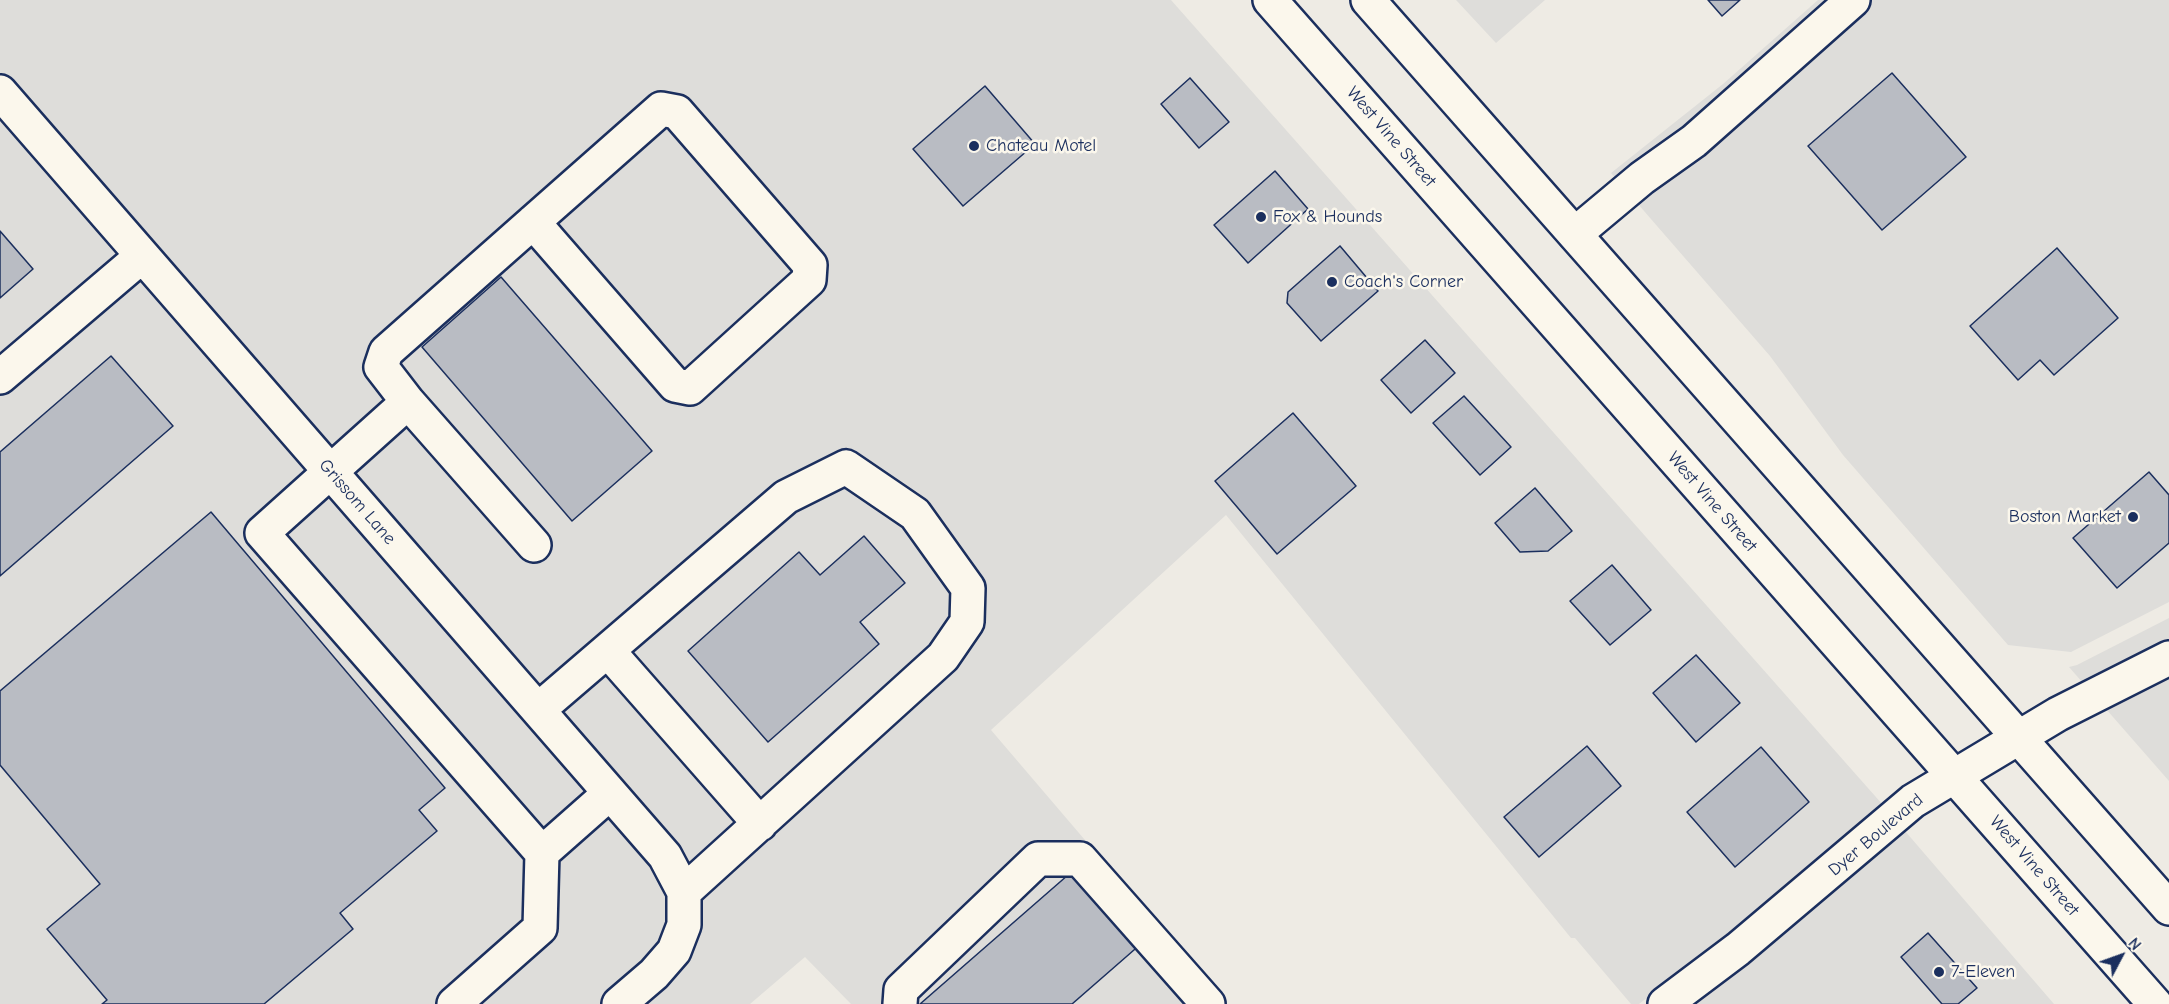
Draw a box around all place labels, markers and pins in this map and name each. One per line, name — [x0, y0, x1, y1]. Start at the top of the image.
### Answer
place label: Chateau Motel — [986, 135, 1096, 157]
marker: Chateau Motel — [967, 139, 981, 153]
place label: Fox & Hounds — [1273, 206, 1382, 228]
marker: Fox & Hounds — [1254, 210, 1268, 224]
place label: Coach's Corner — [1344, 271, 1463, 293]
marker: Coach's Corner — [1325, 275, 1339, 289]
place label: Boston Market — [2009, 506, 2121, 528]
marker: Boston Market — [2126, 510, 2140, 524]
place label: 7-Eleven — [1951, 961, 2015, 983]
marker: 7-Eleven — [1932, 965, 1946, 979]

